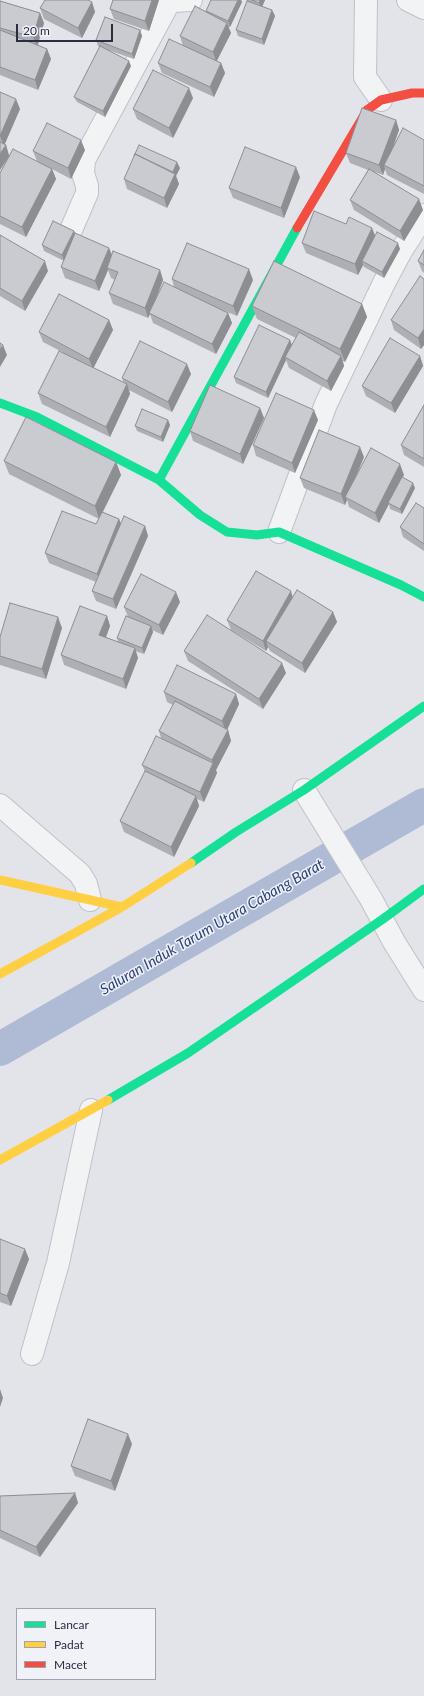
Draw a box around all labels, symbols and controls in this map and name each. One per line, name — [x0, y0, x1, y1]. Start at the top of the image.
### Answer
scale bar — [18, 16, 115, 42]
text: 20 m — [23, 23, 50, 38]
water label: Saluran Induk Tarum Utara Cabang Barat — [97, 855, 327, 999]
legend — [16, 1608, 156, 1680]
text: Lancar — [54, 1617, 89, 1632]
text: Padat — [54, 1637, 84, 1652]
text: Macet — [54, 1657, 87, 1672]

